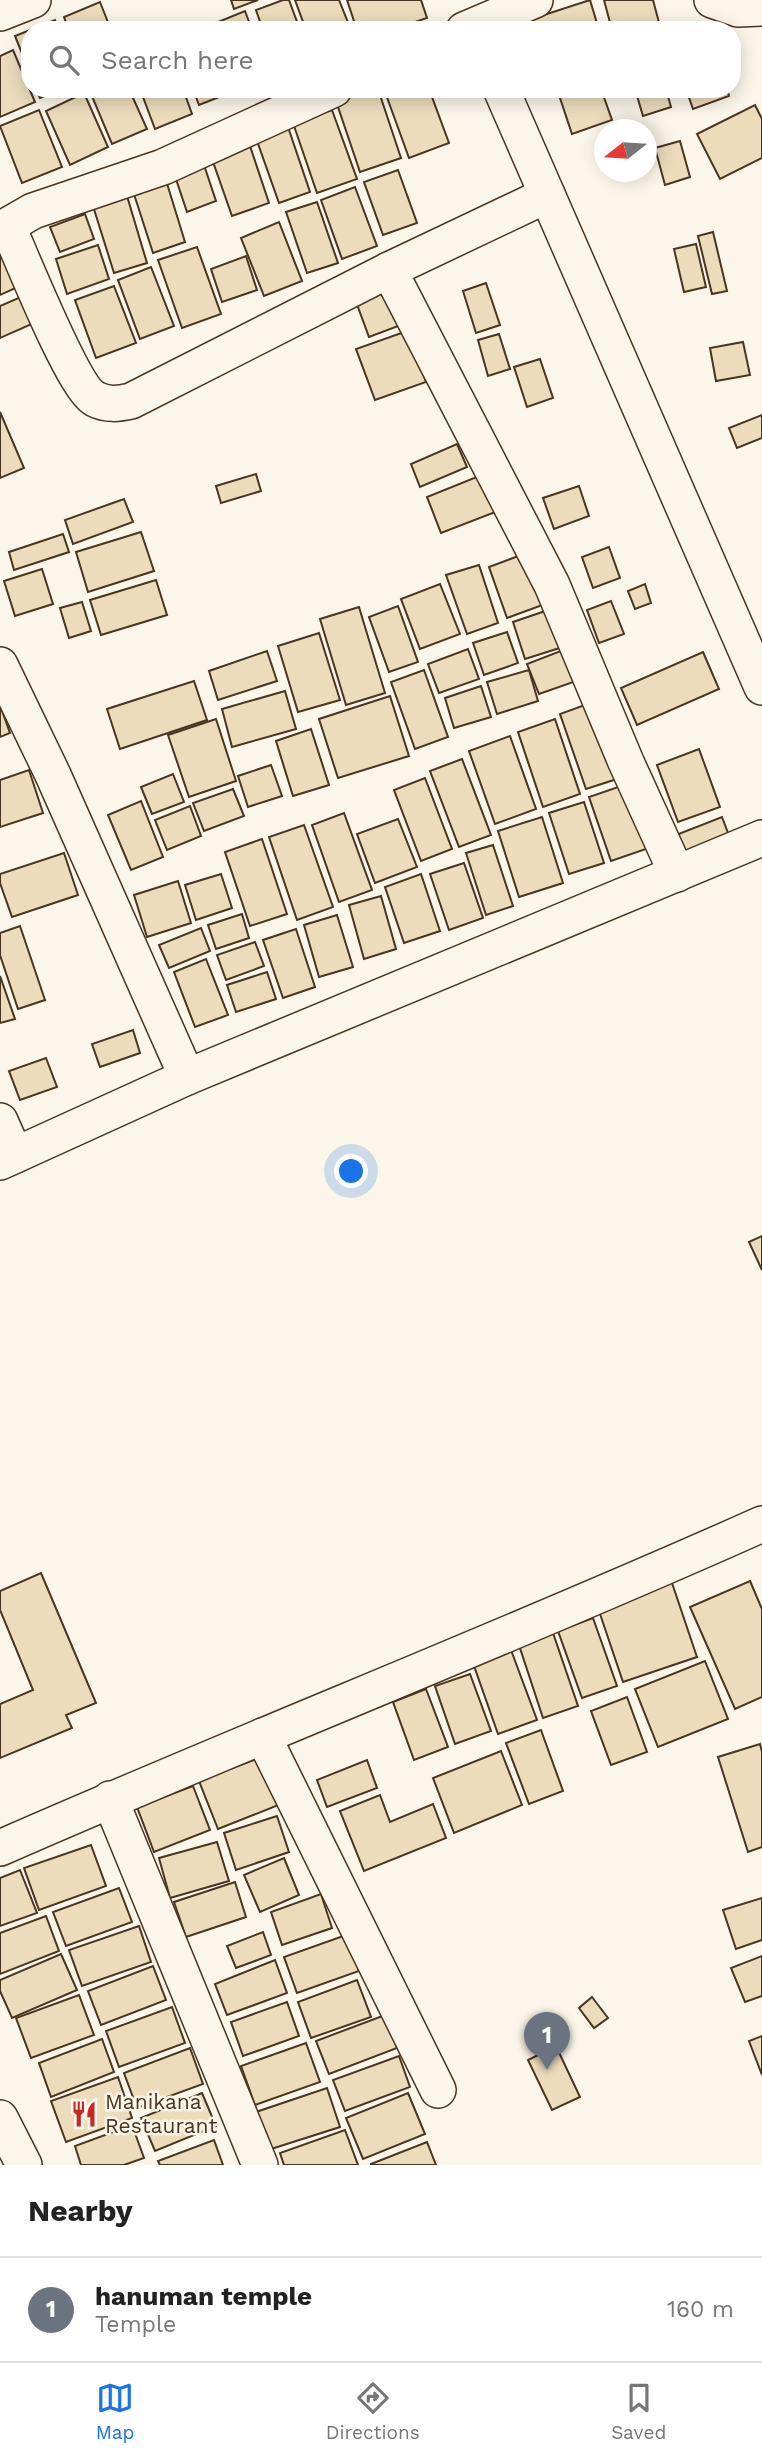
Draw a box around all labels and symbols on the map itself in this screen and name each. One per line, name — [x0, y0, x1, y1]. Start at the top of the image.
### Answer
north arrow — [594, 119, 657, 182]
your location — [334, 1154, 368, 1188]
pin: 1 — [524, 2012, 570, 2070]
place label: Manikana Restaurant — [105, 2089, 217, 2138]
restaurant icon: Manikana Restaurant — [69, 2099, 99, 2129]

